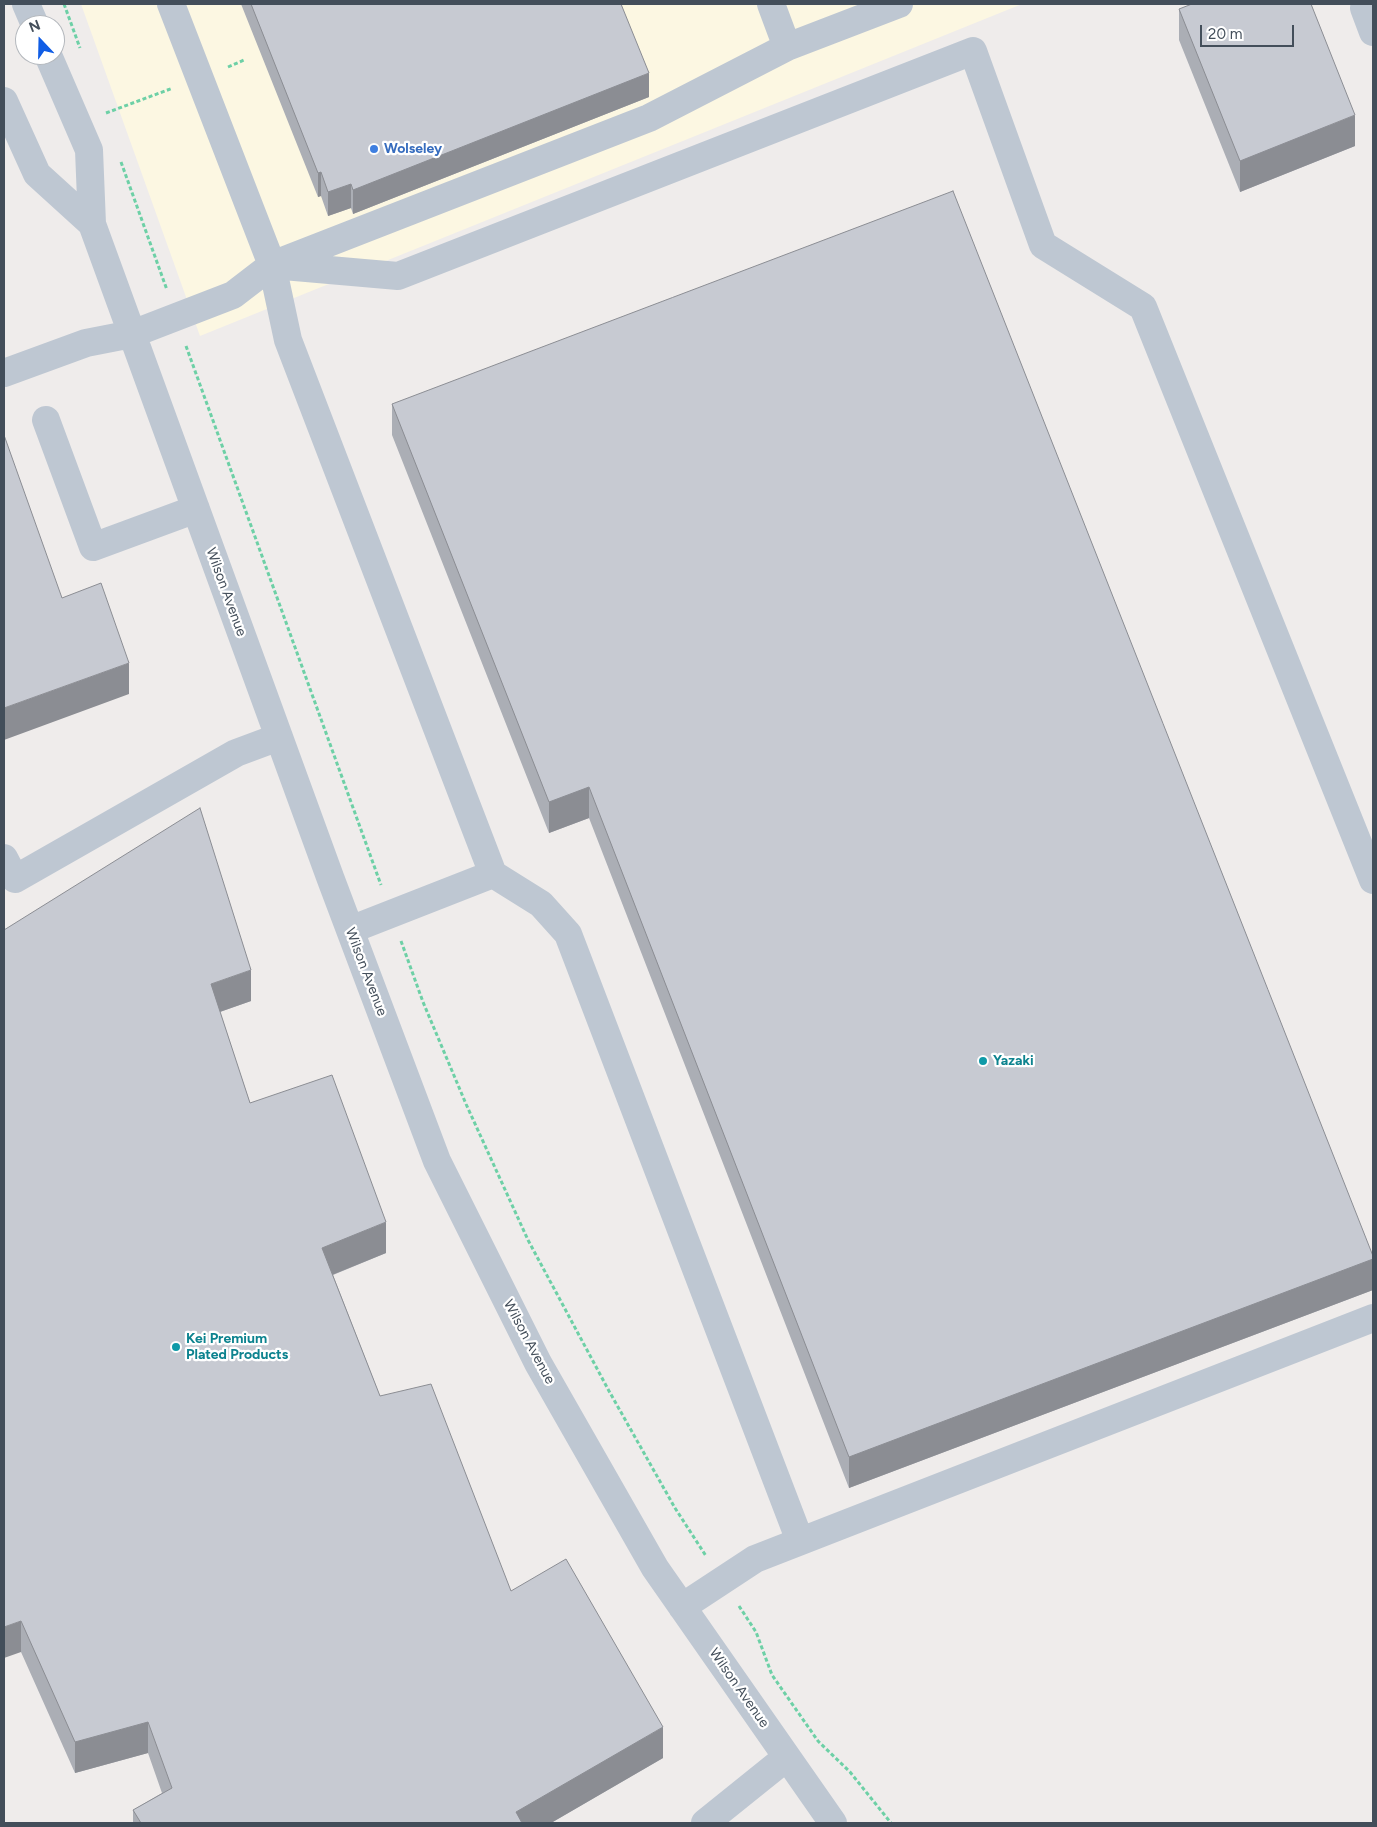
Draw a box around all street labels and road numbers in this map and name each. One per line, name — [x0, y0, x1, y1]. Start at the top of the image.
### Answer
street label: Wilson Avenue — [202, 545, 250, 639]
street label: Wilson Avenue — [341, 926, 391, 1018]
street label: Wilson Avenue — [500, 1297, 558, 1387]
street label: Wilson Avenue — [705, 1645, 773, 1731]

